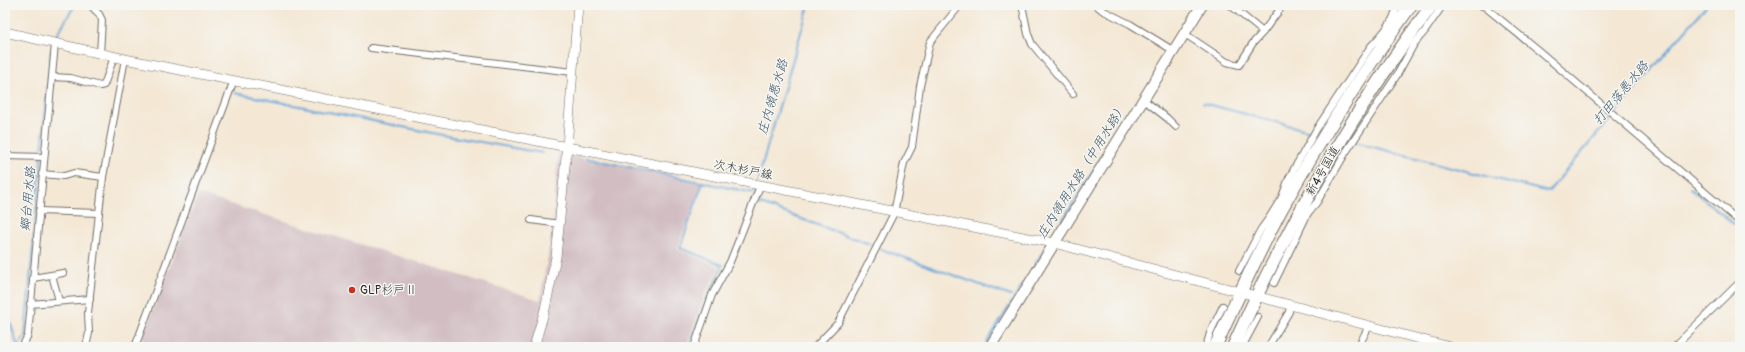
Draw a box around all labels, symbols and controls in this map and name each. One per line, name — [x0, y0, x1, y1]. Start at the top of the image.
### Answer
water label: 庄内領悪水路 — [755, 56, 792, 137]
water label: 打田落悪水路 — [1590, 57, 1653, 128]
water label: 庄内領用水路（中用水路） — [1034, 101, 1130, 241]
street label: 新4号国道 — [1303, 143, 1343, 199]
street label: 次木杉戸線 — [712, 157, 774, 183]
water label: 郷台用水路 — [17, 165, 39, 232]
place label: GLP杉戸Ⅱ — [360, 283, 417, 298]
marker: GLP杉戸Ⅱ — [347, 285, 357, 295]

